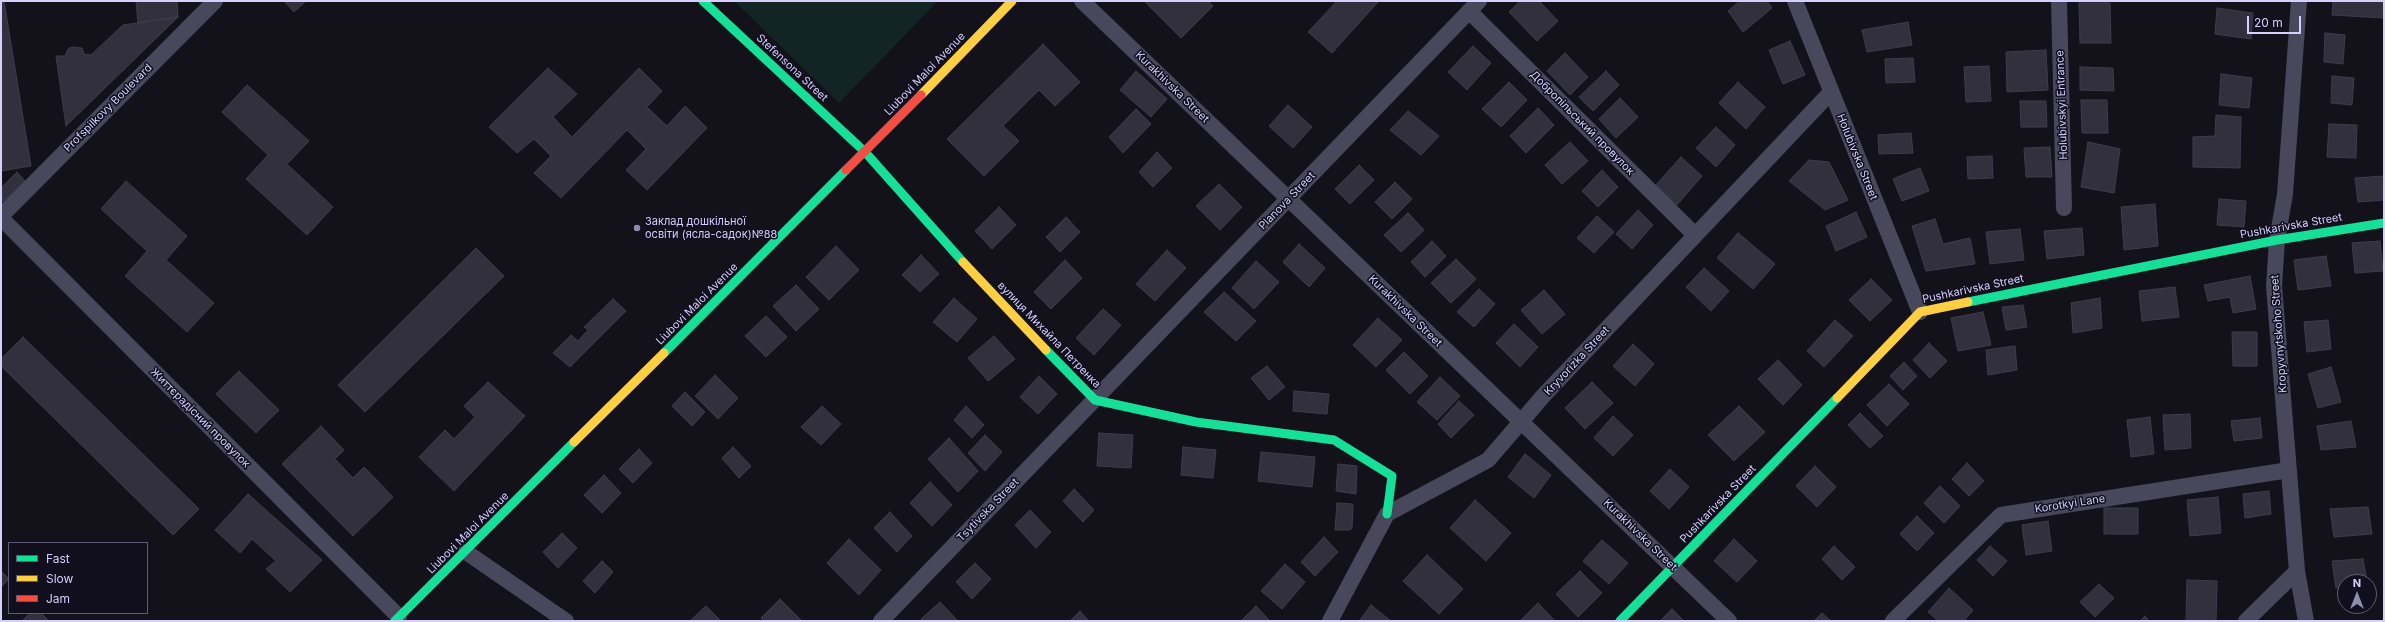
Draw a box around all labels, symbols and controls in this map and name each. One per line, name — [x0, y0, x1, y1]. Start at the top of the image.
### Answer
scale bar — [2249, 8, 2303, 34]
text: 20 m — [2254, 15, 2283, 30]
street label: Liubovi Maloi Avenue — [882, 30, 968, 118]
street label: Stefensona Street — [754, 32, 830, 104]
street label: Kurakhivska Street — [1132, 48, 1212, 126]
street label: Holubivskyi Entrance — [2053, 50, 2071, 160]
street label: Profspilkovy Boulevard — [61, 61, 155, 155]
street label: Добропільський провулок — [1527, 68, 1637, 178]
street label: Holubivska Street — [1834, 112, 1880, 202]
street label: Planova Street — [1256, 169, 1318, 233]
street label: Pushkarivska Street — [2239, 211, 2343, 241]
place label: Заклад дошкільної освіти (ясла-садок)№88 — [645, 215, 777, 241]
marker: Заклад дошкільної освіти (ясла-садок)№88 — [632, 223, 642, 233]
street label: Liubovi Maloi Avenue — [653, 260, 741, 348]
street label: Kurakhivska Street — [1365, 272, 1445, 350]
street label: Pushkarivska Street — [1921, 272, 2025, 306]
street label: Kropyvnytskoho Street — [2268, 274, 2290, 394]
street label: вулиця Михайла Петренка — [995, 279, 1103, 391]
street label: Kryvorizka Street — [1542, 324, 1612, 398]
street label: Життєрадісний провулок — [147, 365, 253, 471]
street label: Pushkarivska Street — [1677, 462, 1759, 546]
street label: Tsytivska Street — [954, 476, 1022, 544]
street label: Liubovi Maloi Avenue — [424, 489, 512, 577]
street label: Korotkyi Lane — [2034, 492, 2106, 516]
street label: Kurakhivska Street — [1600, 496, 1680, 574]
legend — [8, 542, 148, 614]
text: Fast — [46, 551, 70, 566]
text: Slow — [46, 571, 73, 586]
north arrow — [2337, 574, 2377, 614]
text: N — [2353, 576, 2361, 590]
text: Jam — [46, 591, 70, 606]

